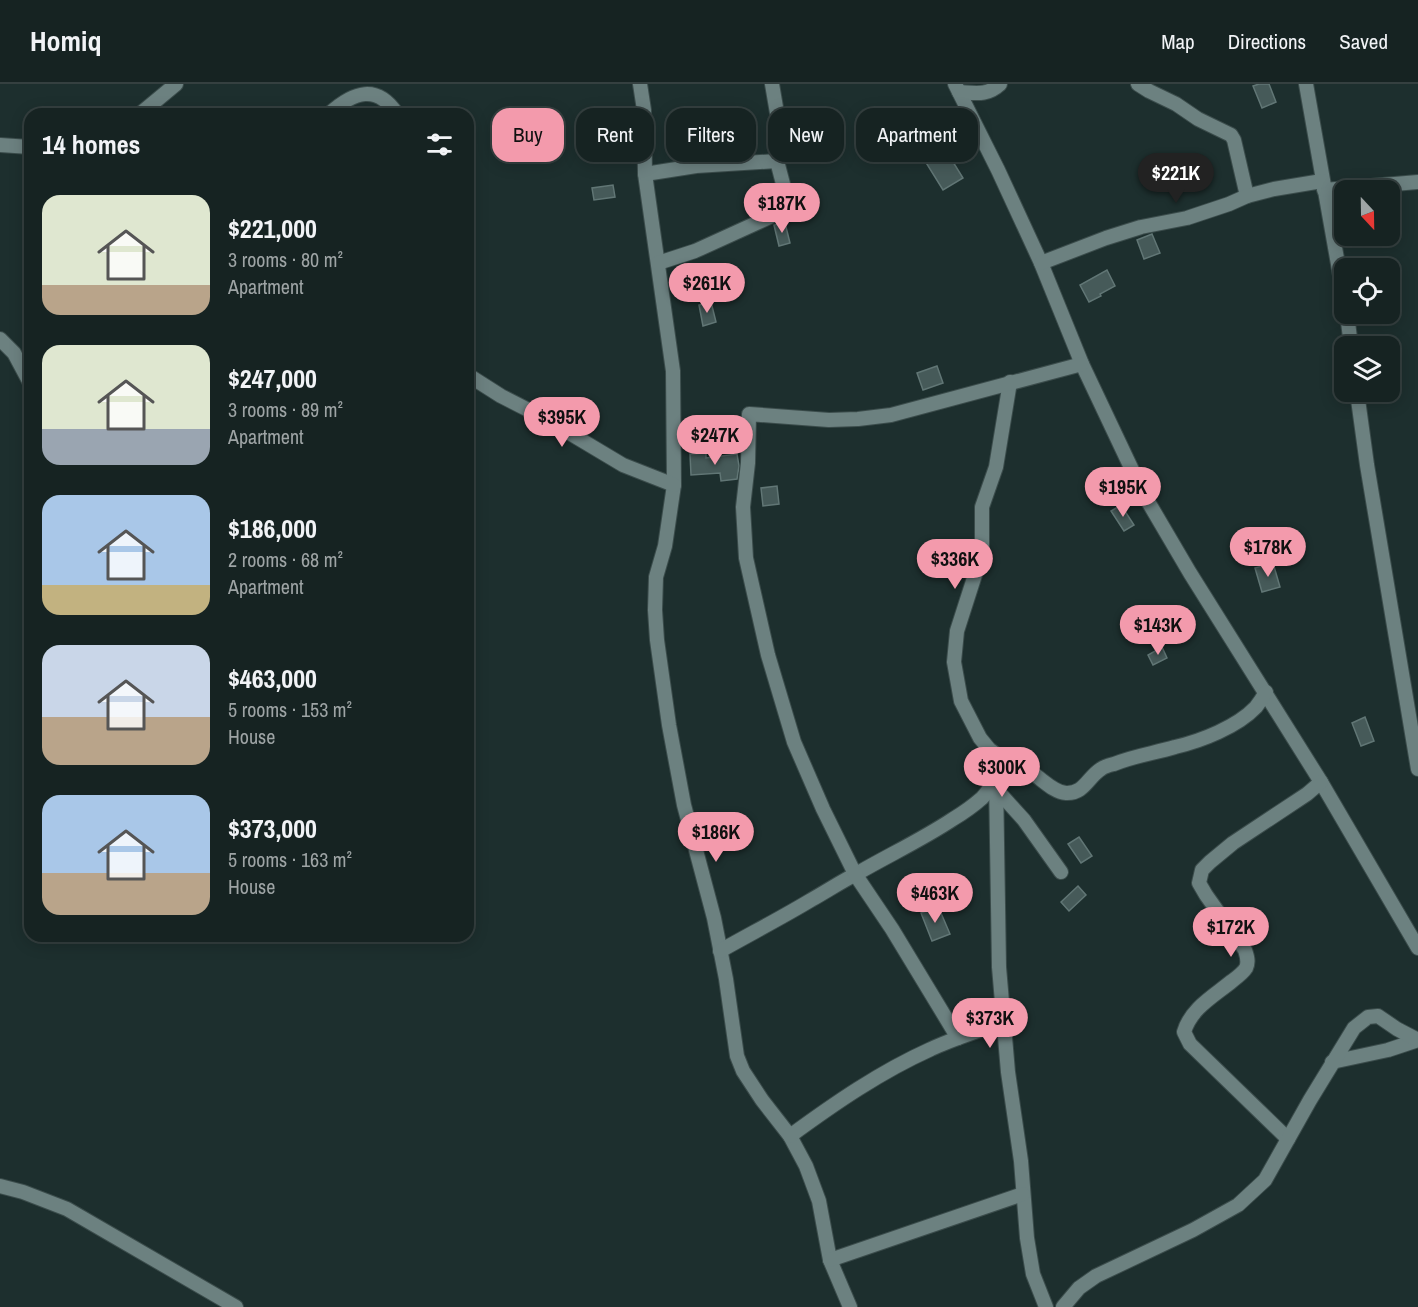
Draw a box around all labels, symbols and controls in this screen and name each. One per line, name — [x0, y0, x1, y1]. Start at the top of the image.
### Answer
text: Homiq — [30, 22, 101, 60]
text: Map — [1161, 27, 1195, 56]
text: Directions — [1228, 27, 1306, 56]
text: Saved — [1339, 27, 1388, 56]
chip: Buy — [492, 108, 564, 162]
chip: Rent — [576, 108, 654, 162]
chip: Filters — [666, 108, 756, 162]
chip: New — [768, 108, 844, 162]
chip: Apartment — [856, 108, 978, 162]
text: 14 homes — [42, 127, 140, 162]
icon: filters — [423, 128, 456, 161]
pin: $221K — [1134, 153, 1218, 204]
text: $221K — [1152, 159, 1200, 186]
north arrow — [1334, 180, 1400, 246]
map controls — [1334, 180, 1400, 402]
pin: $187K — [740, 183, 824, 234]
text: $187K — [758, 189, 806, 216]
text: $221,000 — [228, 211, 317, 246]
icon: home — [90, 219, 162, 291]
text: 3 rooms · 80 m² — [228, 246, 343, 273]
button: locate — [1334, 258, 1400, 324]
pin: $261K — [665, 263, 749, 314]
text: $261K — [683, 269, 731, 296]
text: Apartment — [228, 273, 304, 300]
button: layers — [1334, 336, 1400, 402]
text: $247,000 — [228, 361, 317, 396]
icon: home — [90, 369, 162, 441]
text: 3 rooms · 89 m² — [228, 396, 343, 423]
pin: $395K — [520, 397, 604, 448]
text: $395K — [538, 403, 586, 430]
pin: $247K — [673, 415, 757, 466]
text: $247K — [691, 421, 739, 448]
text: Apartment — [228, 423, 304, 450]
pin: $195K — [1081, 467, 1165, 518]
text: $195K — [1099, 473, 1147, 500]
text: $186,000 — [228, 511, 317, 546]
icon: home — [90, 519, 162, 591]
pin: $178K — [1226, 527, 1310, 578]
text: $178K — [1244, 533, 1292, 560]
pin: $336K — [913, 539, 997, 590]
text: $336K — [931, 545, 979, 572]
text: 2 rooms · 68 m² — [228, 546, 343, 573]
text: Apartment — [228, 573, 304, 600]
pin: $143K — [1116, 605, 1200, 656]
text: $143K — [1134, 611, 1182, 638]
text: $463,000 — [228, 661, 317, 696]
icon: home — [90, 669, 162, 741]
text: 5 rooms · 153 m² — [228, 696, 352, 723]
text: House — [228, 723, 275, 750]
pin: $300K — [960, 747, 1044, 798]
text: $300K — [978, 753, 1026, 780]
text: $373,000 — [228, 811, 317, 846]
pin: $186K — [674, 812, 758, 863]
text: $186K — [692, 818, 740, 845]
icon: home — [90, 819, 162, 891]
text: 5 rooms · 163 m² — [228, 846, 352, 873]
text: House — [228, 873, 275, 900]
pin: $463K — [893, 873, 977, 924]
text: $463K — [911, 879, 959, 906]
pin: $172K — [1189, 907, 1273, 958]
text: $172K — [1207, 913, 1255, 940]
pin: $373K — [948, 998, 1032, 1049]
text: $373K — [966, 1004, 1014, 1031]

